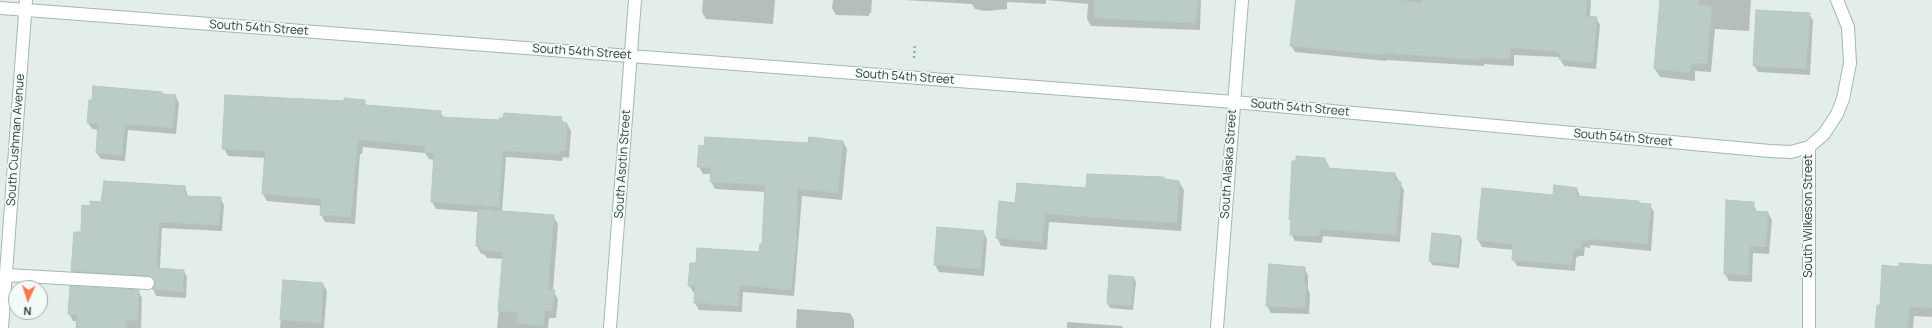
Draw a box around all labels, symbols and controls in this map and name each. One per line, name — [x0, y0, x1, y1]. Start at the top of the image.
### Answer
street label: South 54th Street — [209, 17, 309, 39]
street label: South 54th Street — [532, 41, 632, 63]
street label: South 54th Street — [855, 66, 955, 88]
street label: South Cushman Avenue — [4, 73, 28, 207]
street label: South 54th Street — [1250, 96, 1350, 120]
street label: South Asotin Street — [612, 109, 634, 219]
street label: South Alaska Street — [1218, 109, 1240, 219]
street label: South 54th Street — [1573, 126, 1673, 150]
street label: South Wilkeson Street — [1802, 154, 1816, 278]
north arrow — [8, 280, 48, 320]
text: N — [23, 304, 32, 319]

